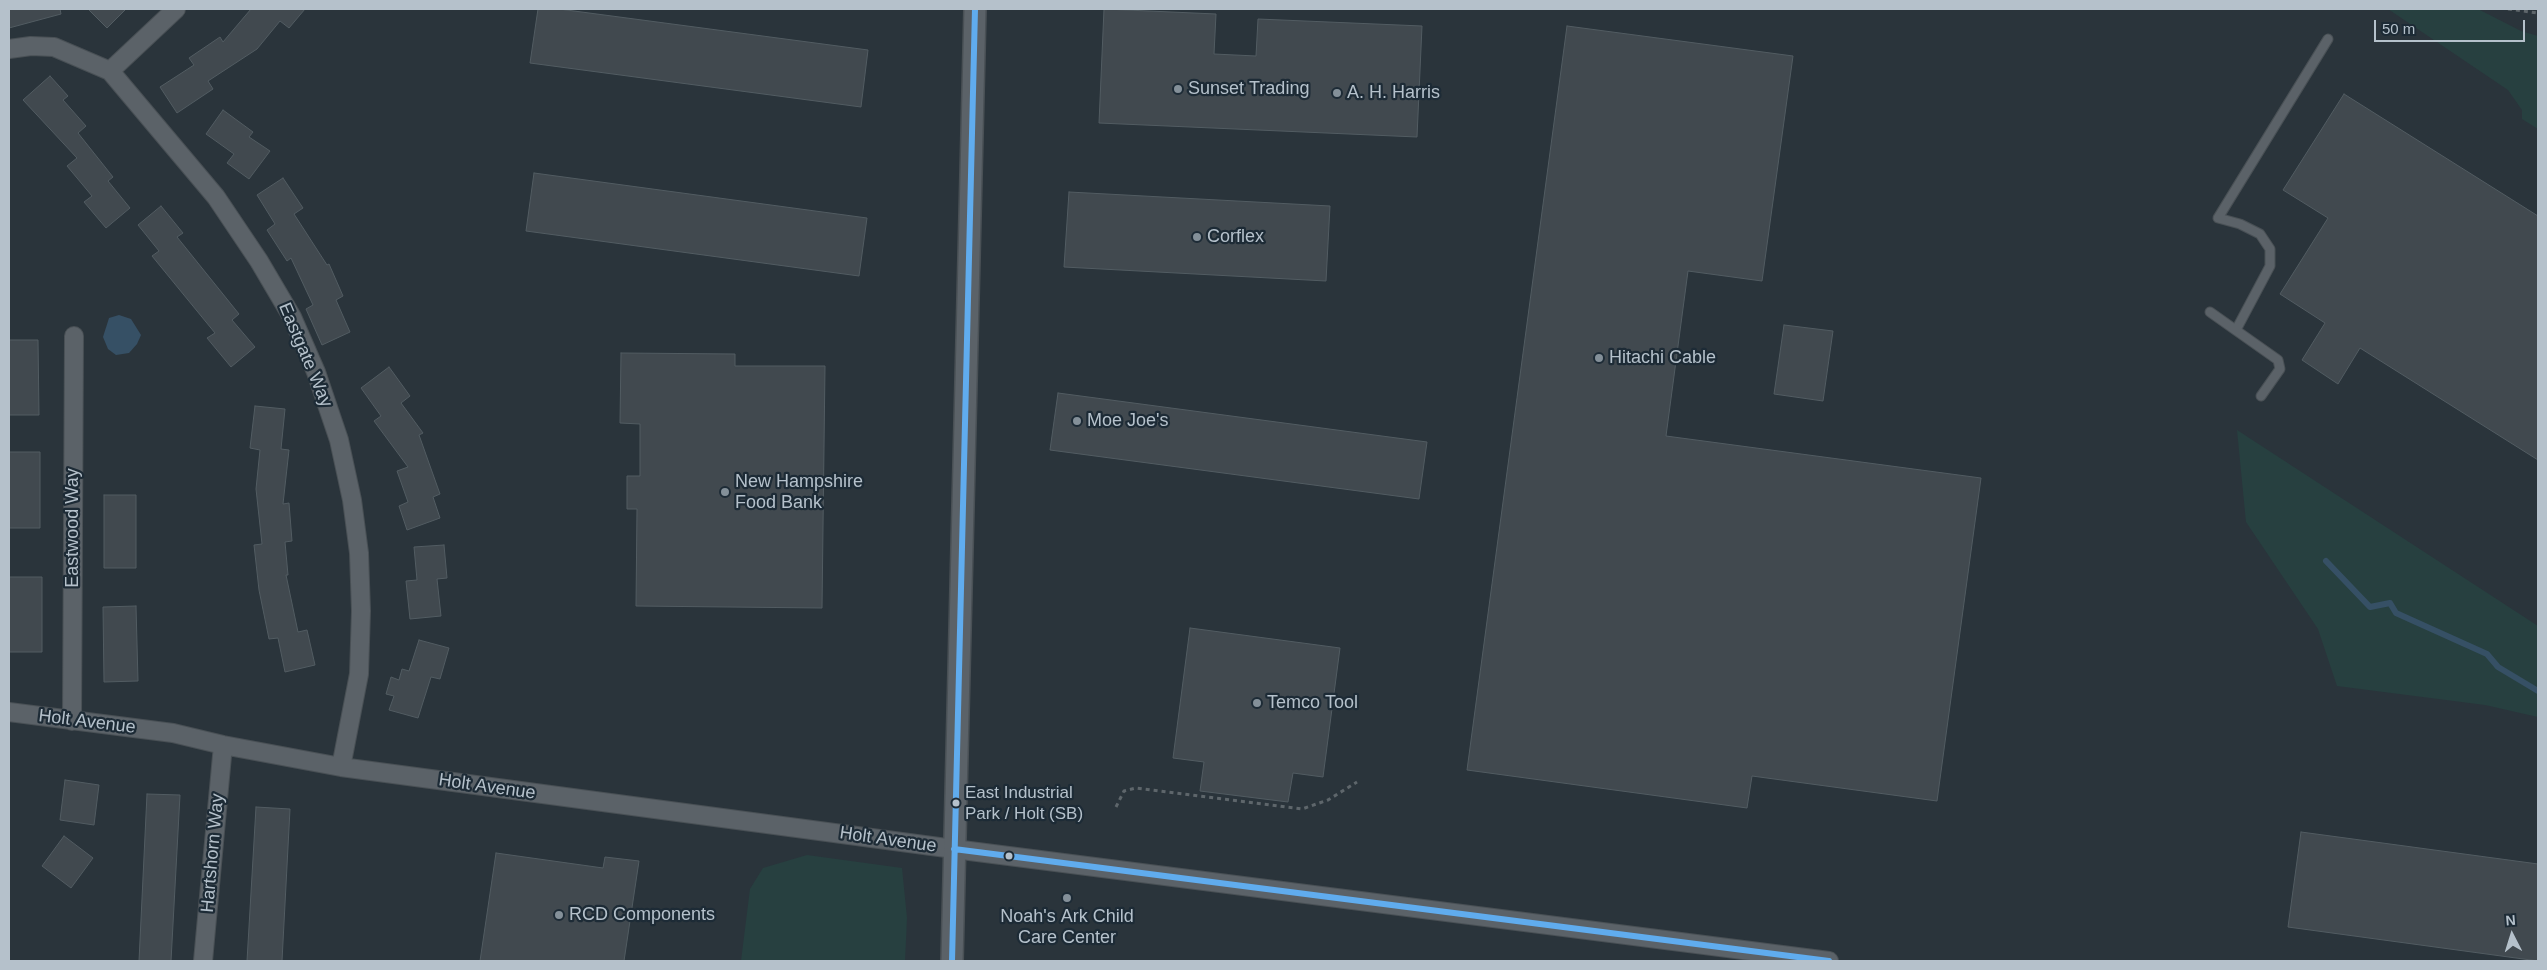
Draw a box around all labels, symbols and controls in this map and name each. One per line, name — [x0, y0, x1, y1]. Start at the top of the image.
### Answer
scale bar — [2377, 10, 2528, 42]
text: 50 m — [2382, 20, 2415, 37]
place label: Sunset Trading — [1188, 78, 1309, 100]
place label: A. H. Harris — [1347, 82, 1440, 104]
marker: Sunset Trading — [1172, 83, 1184, 95]
marker: A. H. Harris — [1331, 87, 1343, 99]
place label: Corflex — [1207, 226, 1264, 248]
marker: Corflex — [1191, 231, 1203, 243]
street label: Eastgate Way — [273, 300, 337, 410]
place label: Hitachi Cable — [1609, 347, 1716, 369]
marker: Hitachi Cable — [1593, 352, 1605, 364]
place label: Moe Joe's — [1087, 410, 1168, 432]
marker: Moe Joe's — [1071, 415, 1083, 427]
street label: Eastwood Way — [62, 468, 84, 588]
place label: New Hampshire Food Bank — [735, 471, 863, 514]
marker: New Hampshire Food Bank — [719, 486, 731, 498]
place label: Temco Tool — [1267, 692, 1358, 714]
marker: Temco Tool — [1251, 697, 1263, 709]
street label: Holt Avenue — [37, 705, 137, 739]
street label: Holt Avenue — [437, 770, 537, 804]
place label: East Industrial Park / Holt (SB) — [965, 783, 1083, 823]
street label: Hartshorn Way — [197, 793, 229, 913]
marker: East Industrial Park / Holt (SB) — [951, 798, 961, 808]
street label: Holt Avenue — [838, 823, 938, 857]
unlabelled marker — [1004, 851, 1014, 861]
marker: Noah's Ark Child Care Center — [1061, 892, 1073, 904]
place label: RCD Components — [569, 904, 715, 926]
place label: Noah's Ark Child Care Center — [1000, 906, 1134, 949]
marker: RCD Components — [553, 909, 565, 921]
north arrow — [2487, 910, 2537, 960]
text: N — [2505, 912, 2516, 928]

